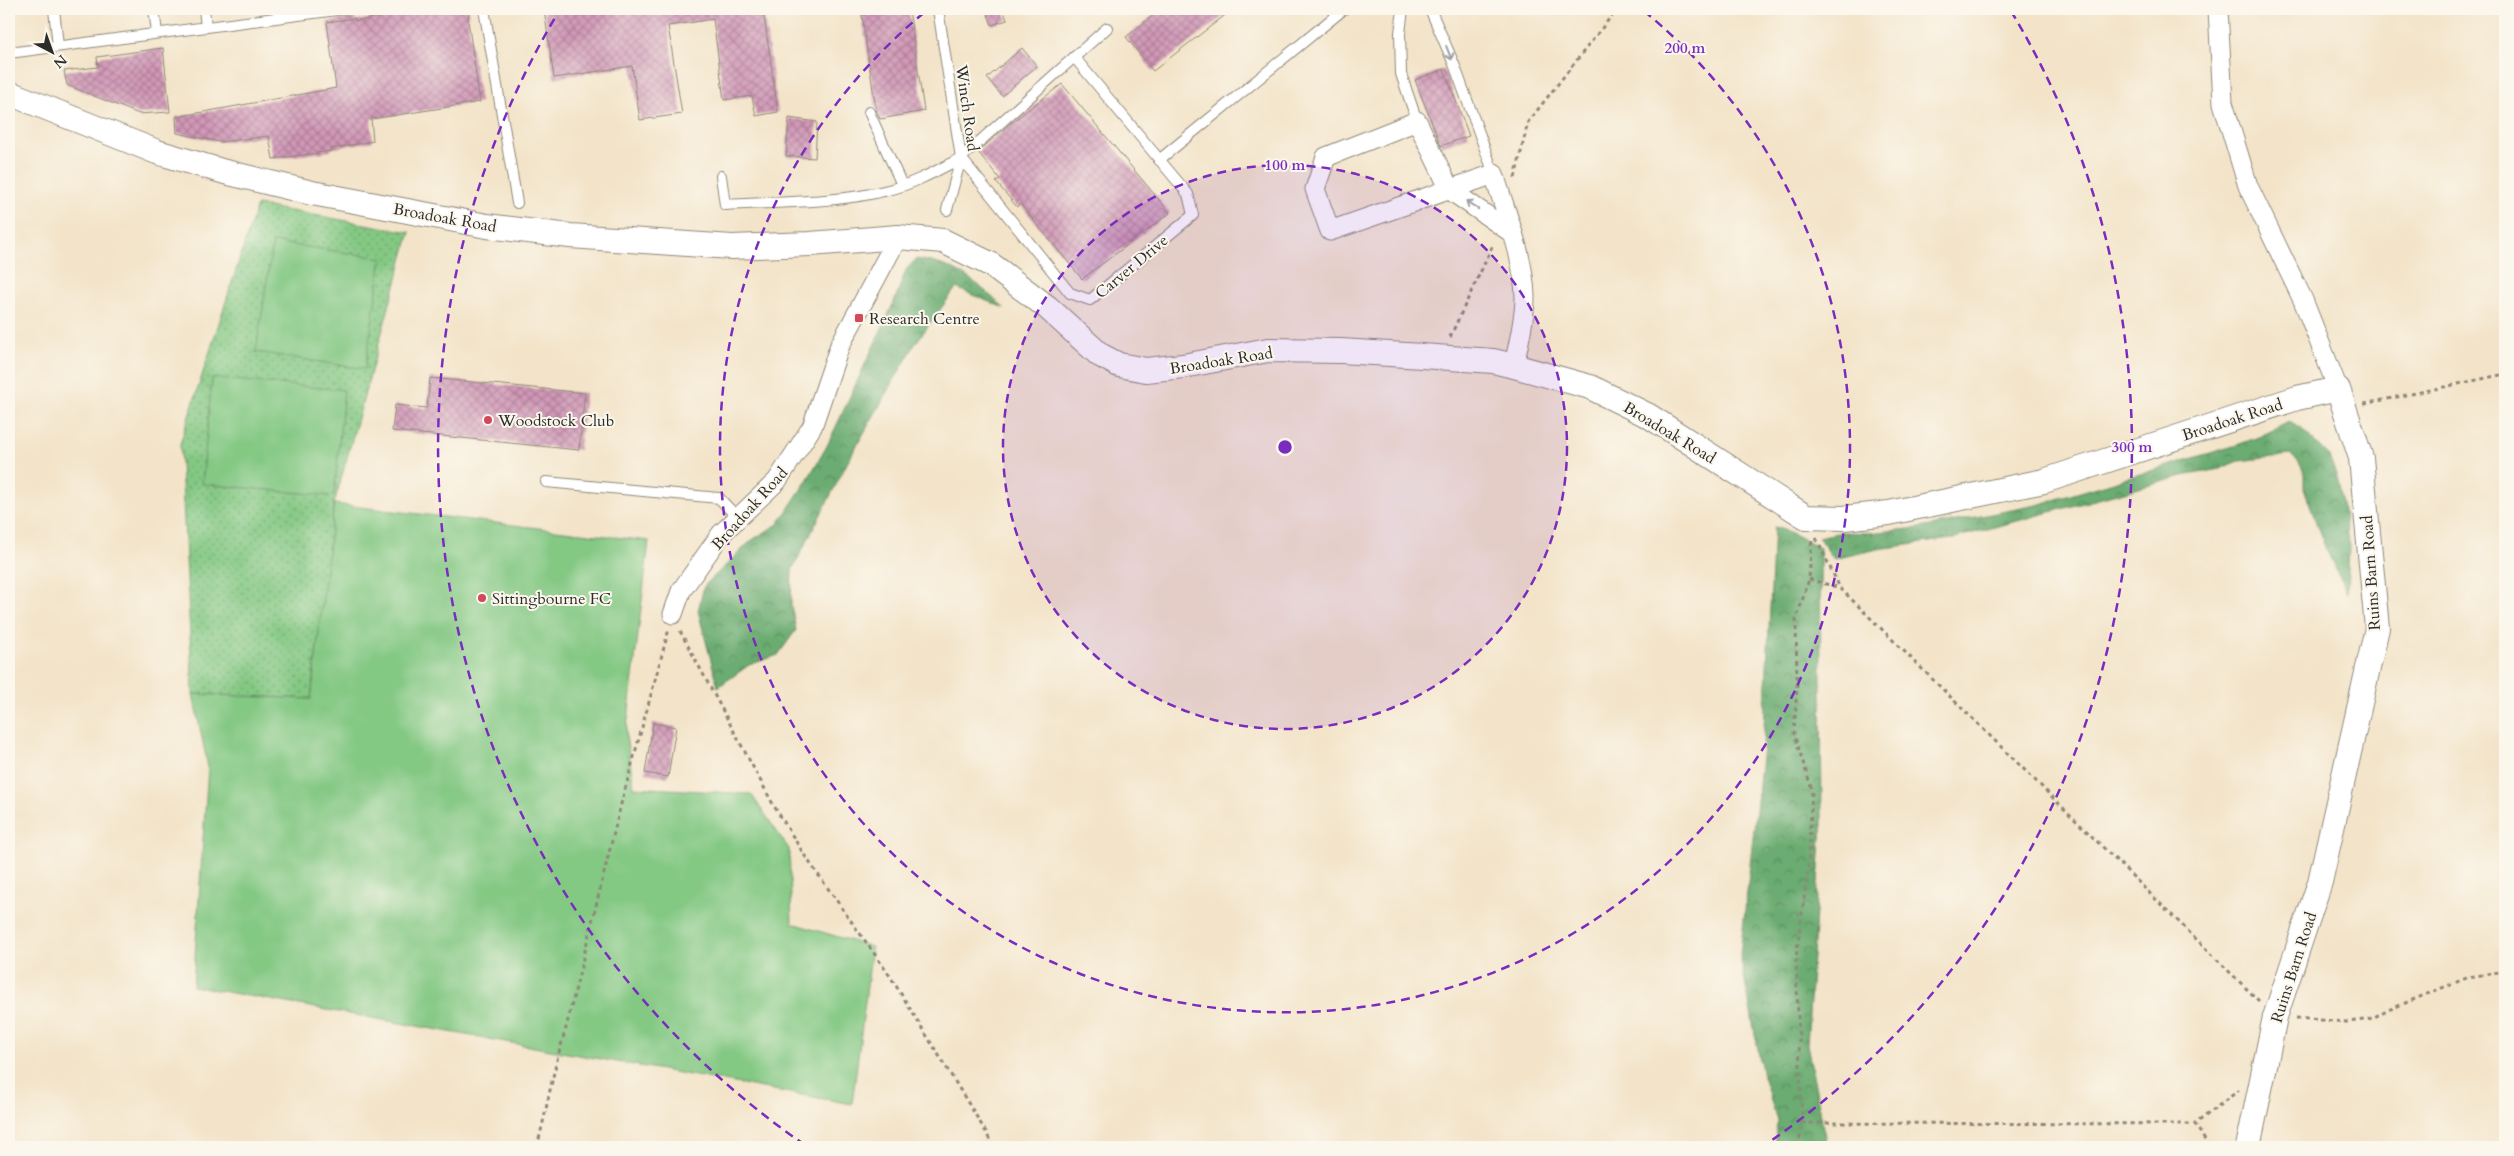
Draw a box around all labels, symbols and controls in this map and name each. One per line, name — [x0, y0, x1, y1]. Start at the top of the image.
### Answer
north arrow — [28, 28, 78, 78]
text: 200 m — [1665, 38, 1706, 58]
one-way arrow — [1446, 46, 1455, 61]
text: N — [49, 50, 71, 73]
street label: Winch Road — [950, 63, 984, 153]
text: 100 m — [1265, 155, 1306, 175]
street label: Broadoak Road — [392, 198, 499, 238]
one-way arrow — [1465, 200, 1479, 210]
street label: Carver Drive — [1090, 230, 1173, 304]
place label: Research Centre — [869, 308, 980, 330]
marker: Research Centre — [853, 312, 865, 324]
street label: Broadoak Road — [1168, 342, 1275, 380]
street label: Broadoak Road — [2179, 393, 2286, 447]
street label: Broadoak Road — [1619, 397, 1720, 469]
place label: Woodstock Club — [497, 410, 614, 432]
marker: Woodstock Club — [482, 414, 494, 426]
text: 300 m — [2112, 437, 2153, 457]
centre of rings — [1276, 438, 1294, 456]
street label: Broadoak Road — [707, 462, 793, 555]
street label: Ruins Barn Road — [2356, 514, 2386, 631]
place label: Sittingbourne FC — [492, 588, 611, 610]
marker: Sittingbourne FC — [476, 592, 488, 604]
street label: Ruins Barn Road — [2266, 909, 2322, 1026]

